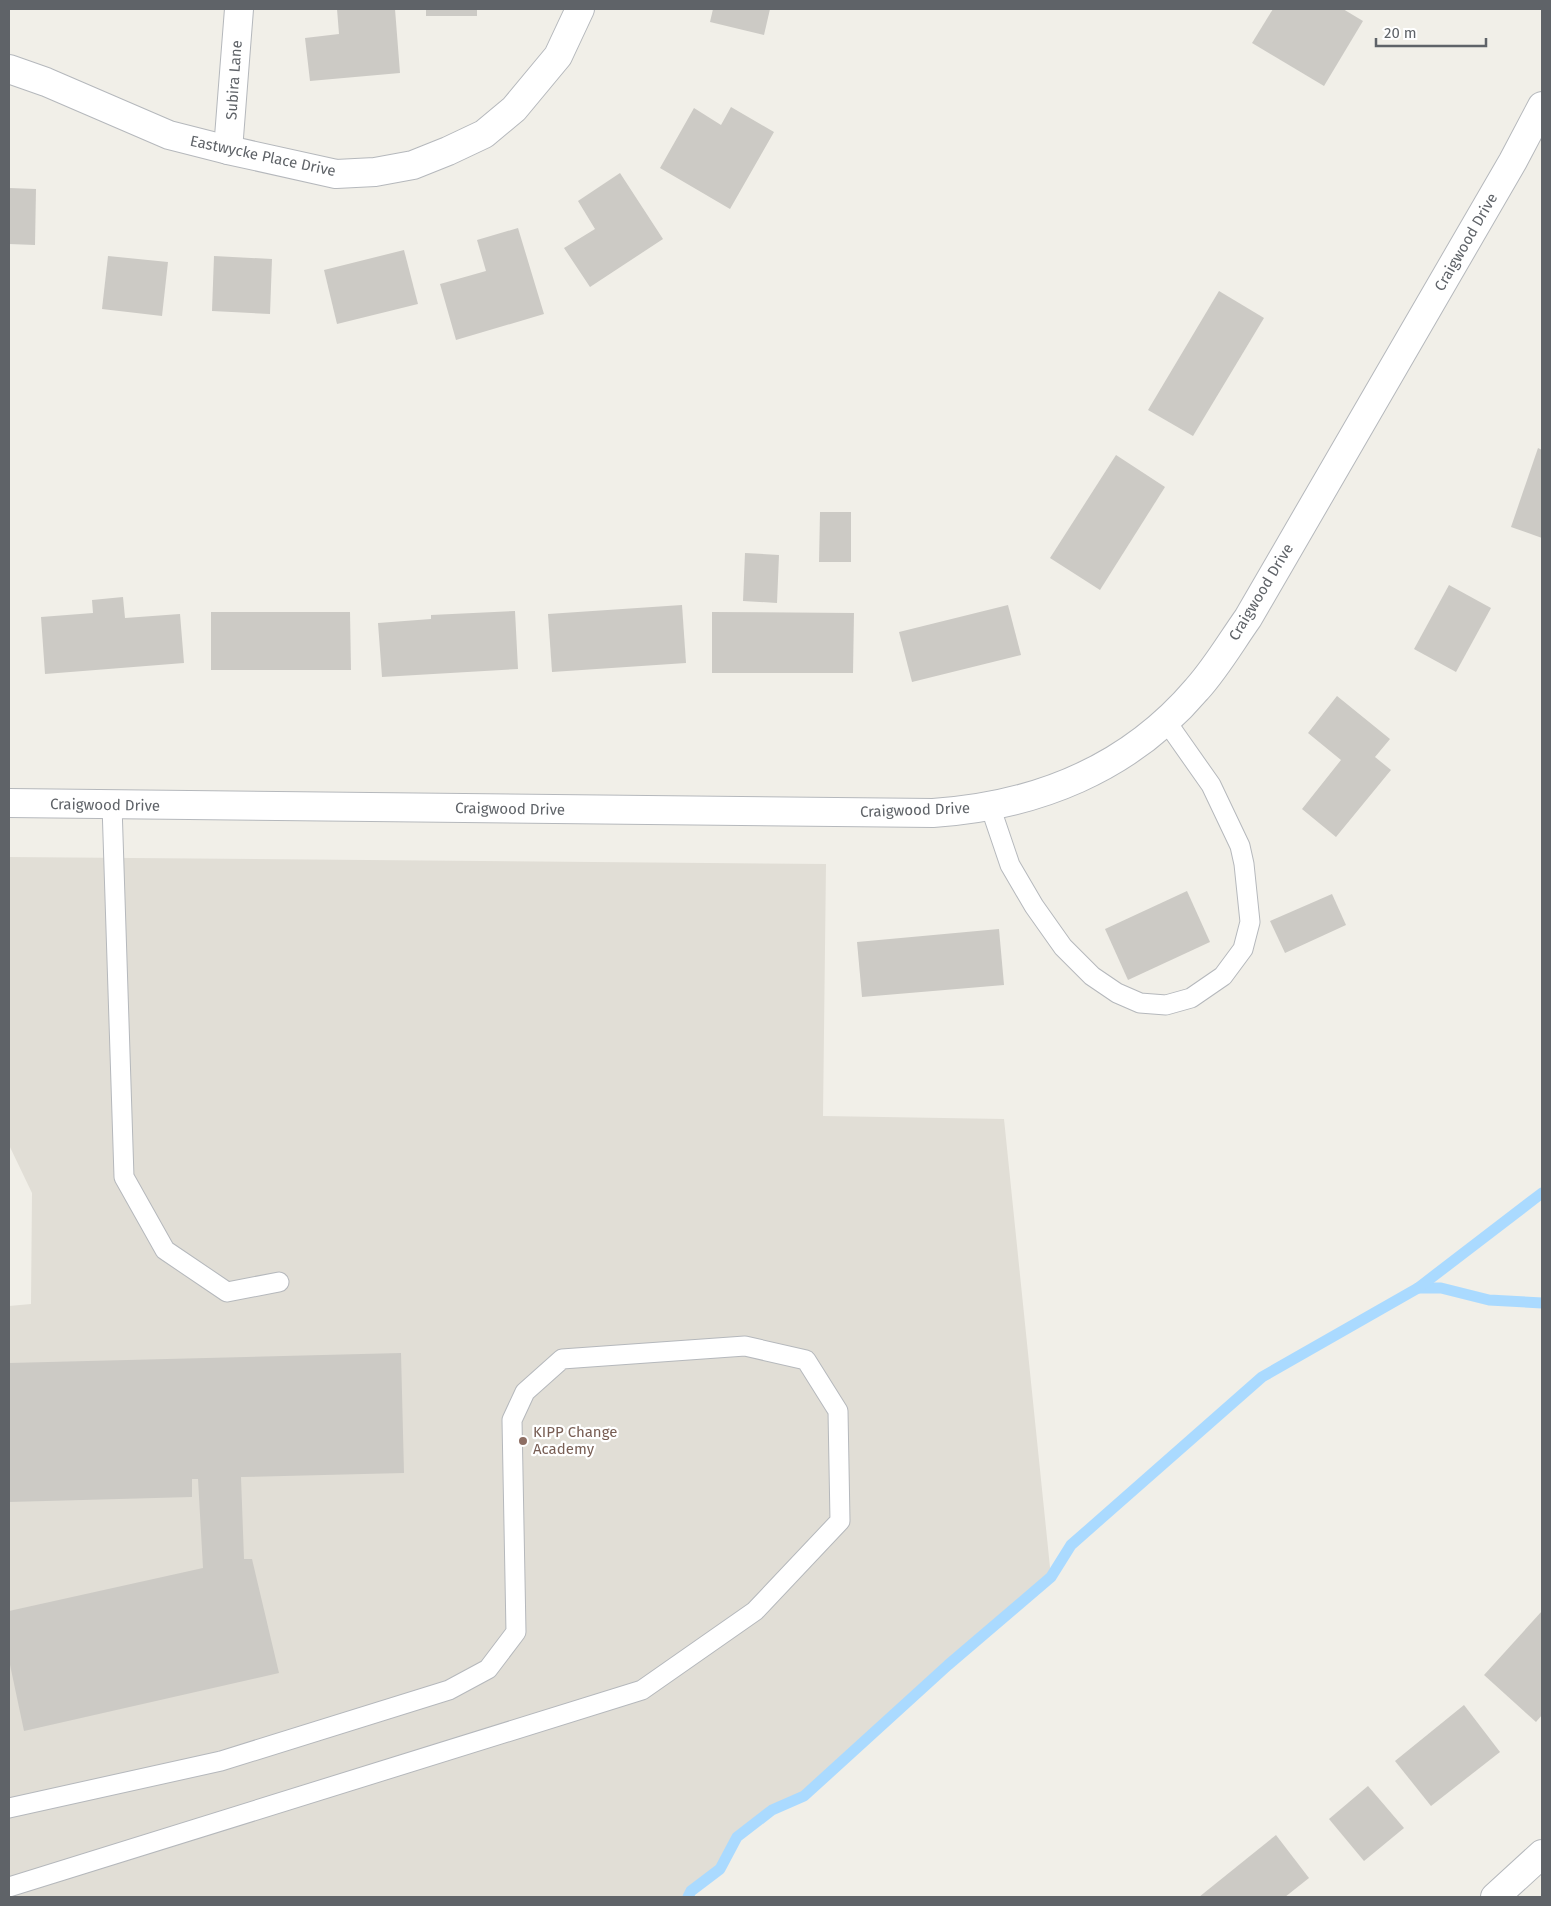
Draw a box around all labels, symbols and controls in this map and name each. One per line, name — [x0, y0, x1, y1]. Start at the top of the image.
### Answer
scale bar — [1376, 15, 1486, 47]
text: 20 m — [1384, 24, 1417, 42]
street label: Subira Lane — [222, 40, 246, 120]
street label: Eastwycke Place Drive — [189, 132, 337, 180]
street label: Craigwood Drive — [1431, 190, 1501, 294]
street label: Craigwood Drive — [1225, 540, 1297, 644]
street label: Craigwood Drive — [50, 795, 160, 815]
street label: Craigwood Drive — [455, 799, 565, 819]
street label: Craigwood Drive — [860, 799, 970, 821]
place label: KIPP Change Academy — [533, 1423, 617, 1458]
marker: KIPP Change Academy — [517, 1435, 529, 1447]

